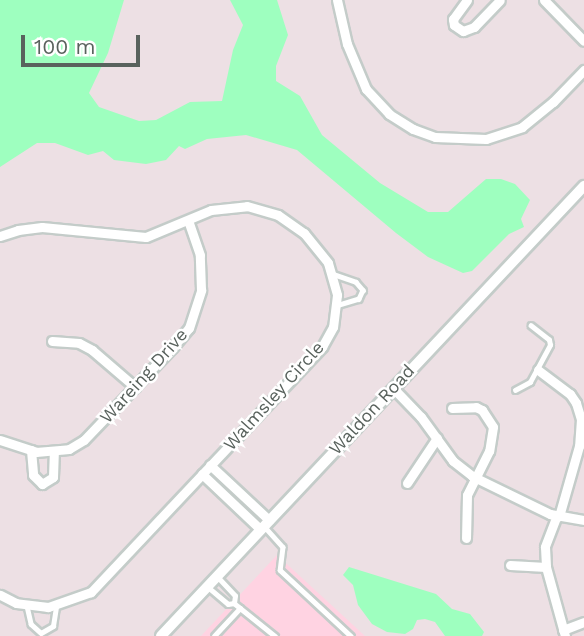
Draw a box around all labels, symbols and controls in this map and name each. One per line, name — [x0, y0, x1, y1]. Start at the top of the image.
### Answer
scale bar — [24, 21, 144, 65]
text: 100 m — [34, 34, 96, 59]
street label: Wareing Drive — [96, 324, 192, 428]
street label: Walmsley Circle — [219, 337, 329, 455]
street label: Waldon Road — [325, 360, 419, 460]

